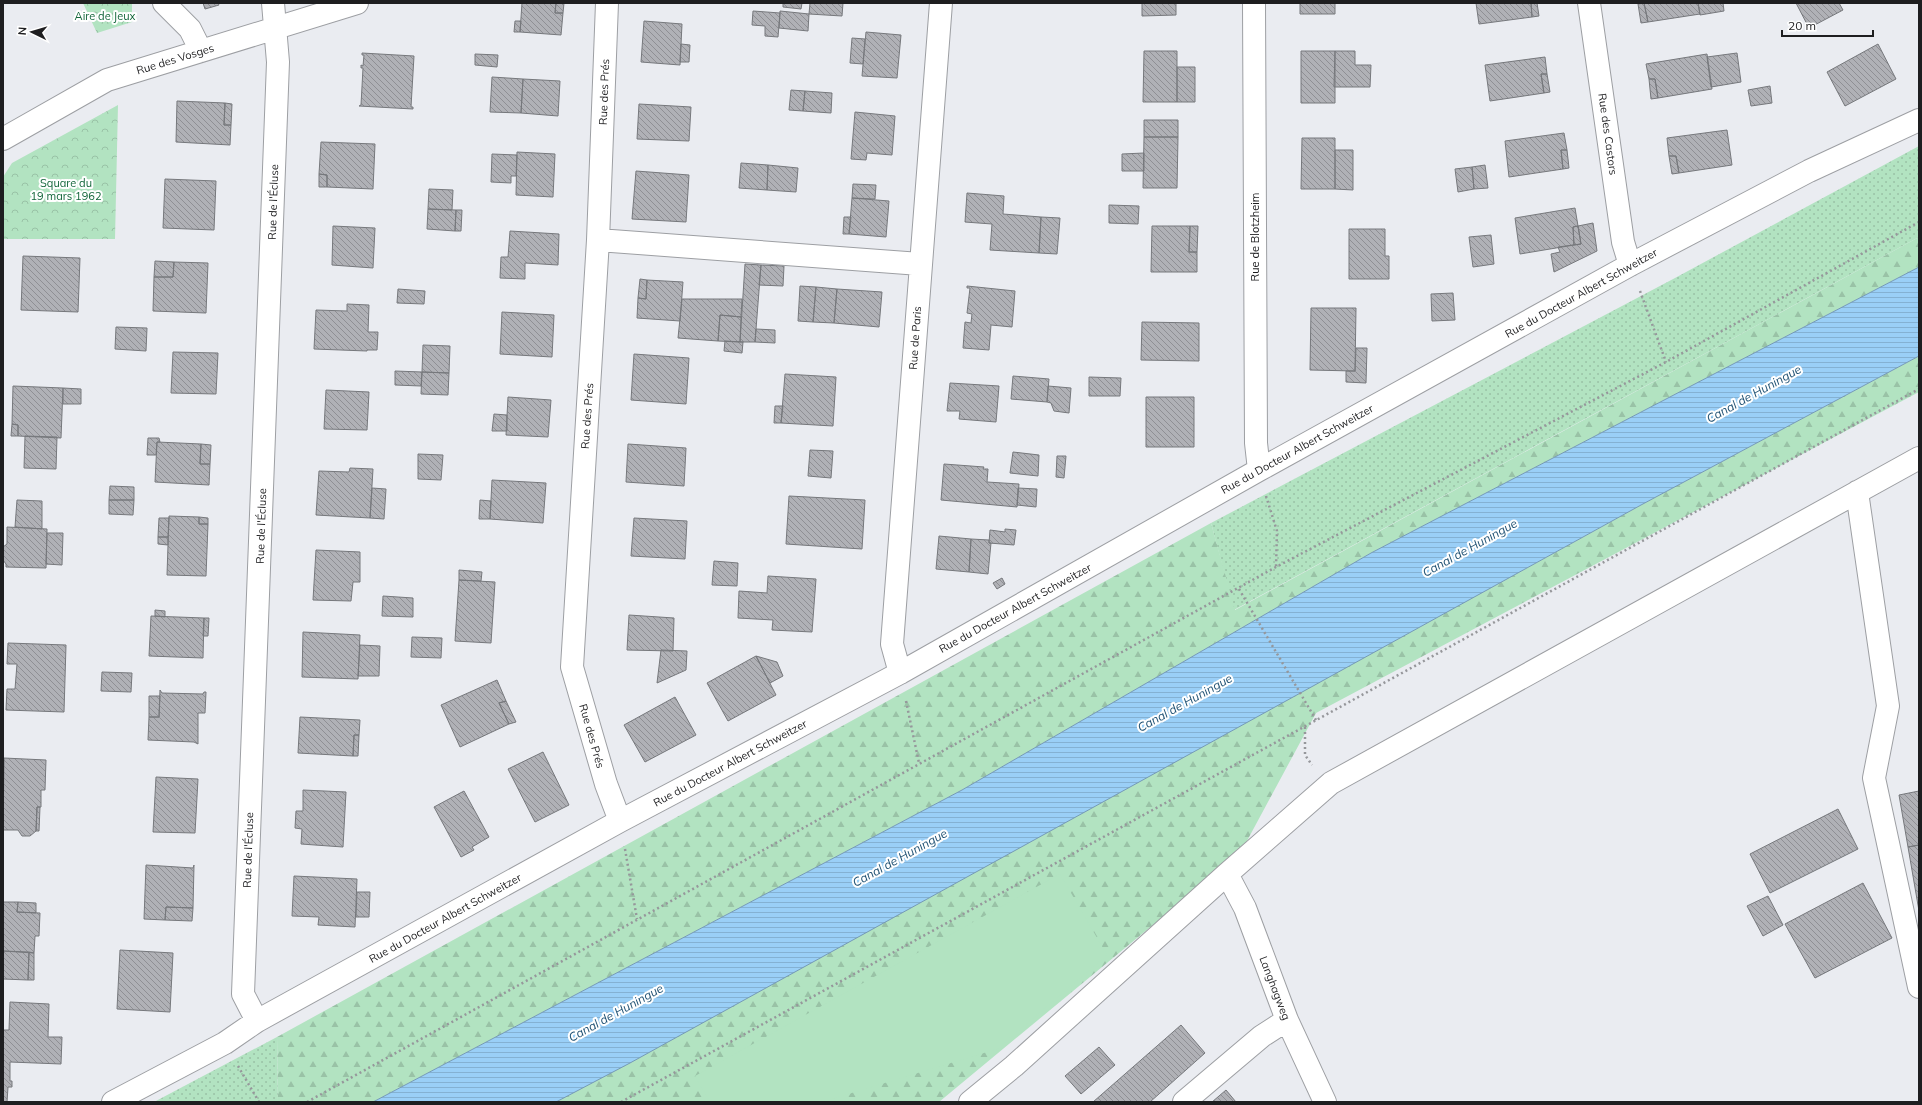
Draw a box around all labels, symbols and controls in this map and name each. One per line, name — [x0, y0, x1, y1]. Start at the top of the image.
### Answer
park label: Aire de Jeux — [75, 9, 135, 23]
north arrow — [12, 12, 52, 52]
scale bar — [1782, 12, 1873, 38]
text: 20 m — [1788, 18, 1816, 33]
text: N — [15, 26, 29, 36]
street label: Rue des Vosges — [134, 41, 216, 77]
street label: Rue des Prés — [596, 59, 612, 125]
street label: Rue des Castors — [1595, 92, 1621, 176]
street label: Rue de l'Écluse — [265, 164, 281, 240]
park label: Square du 19 mars 1962 — [31, 176, 102, 203]
street label: Rue de Blotzheim — [1248, 193, 1262, 281]
street label: Rue du Docteur Albert Schweitzer — [1502, 245, 1660, 341]
street label: Rue de Paris — [906, 306, 924, 370]
water label: Canal de Huningue — [1704, 361, 1804, 426]
street label: Rue des Prés — [578, 383, 596, 449]
street label: Rue du Docteur Albert Schweitzer — [1218, 401, 1376, 497]
street label: Rue de l'Écluse — [253, 488, 269, 564]
water label: Canal de Huningue — [1420, 515, 1520, 580]
street label: Rue du Docteur Albert Schweitzer — [936, 560, 1094, 656]
water label: Canal de Huningue — [1135, 670, 1235, 735]
street label: Rue des Prés — [576, 702, 608, 770]
street label: Rue du Docteur Albert Schweitzer — [651, 716, 809, 810]
street label: Rue de l'Écluse — [240, 812, 256, 888]
water label: Canal de Huningue — [850, 825, 950, 890]
street label: Rue du Docteur Albert Schweitzer — [366, 870, 524, 966]
street label: Langhagweg — [1256, 954, 1294, 1022]
water label: Canal de Huningue — [566, 980, 666, 1045]

